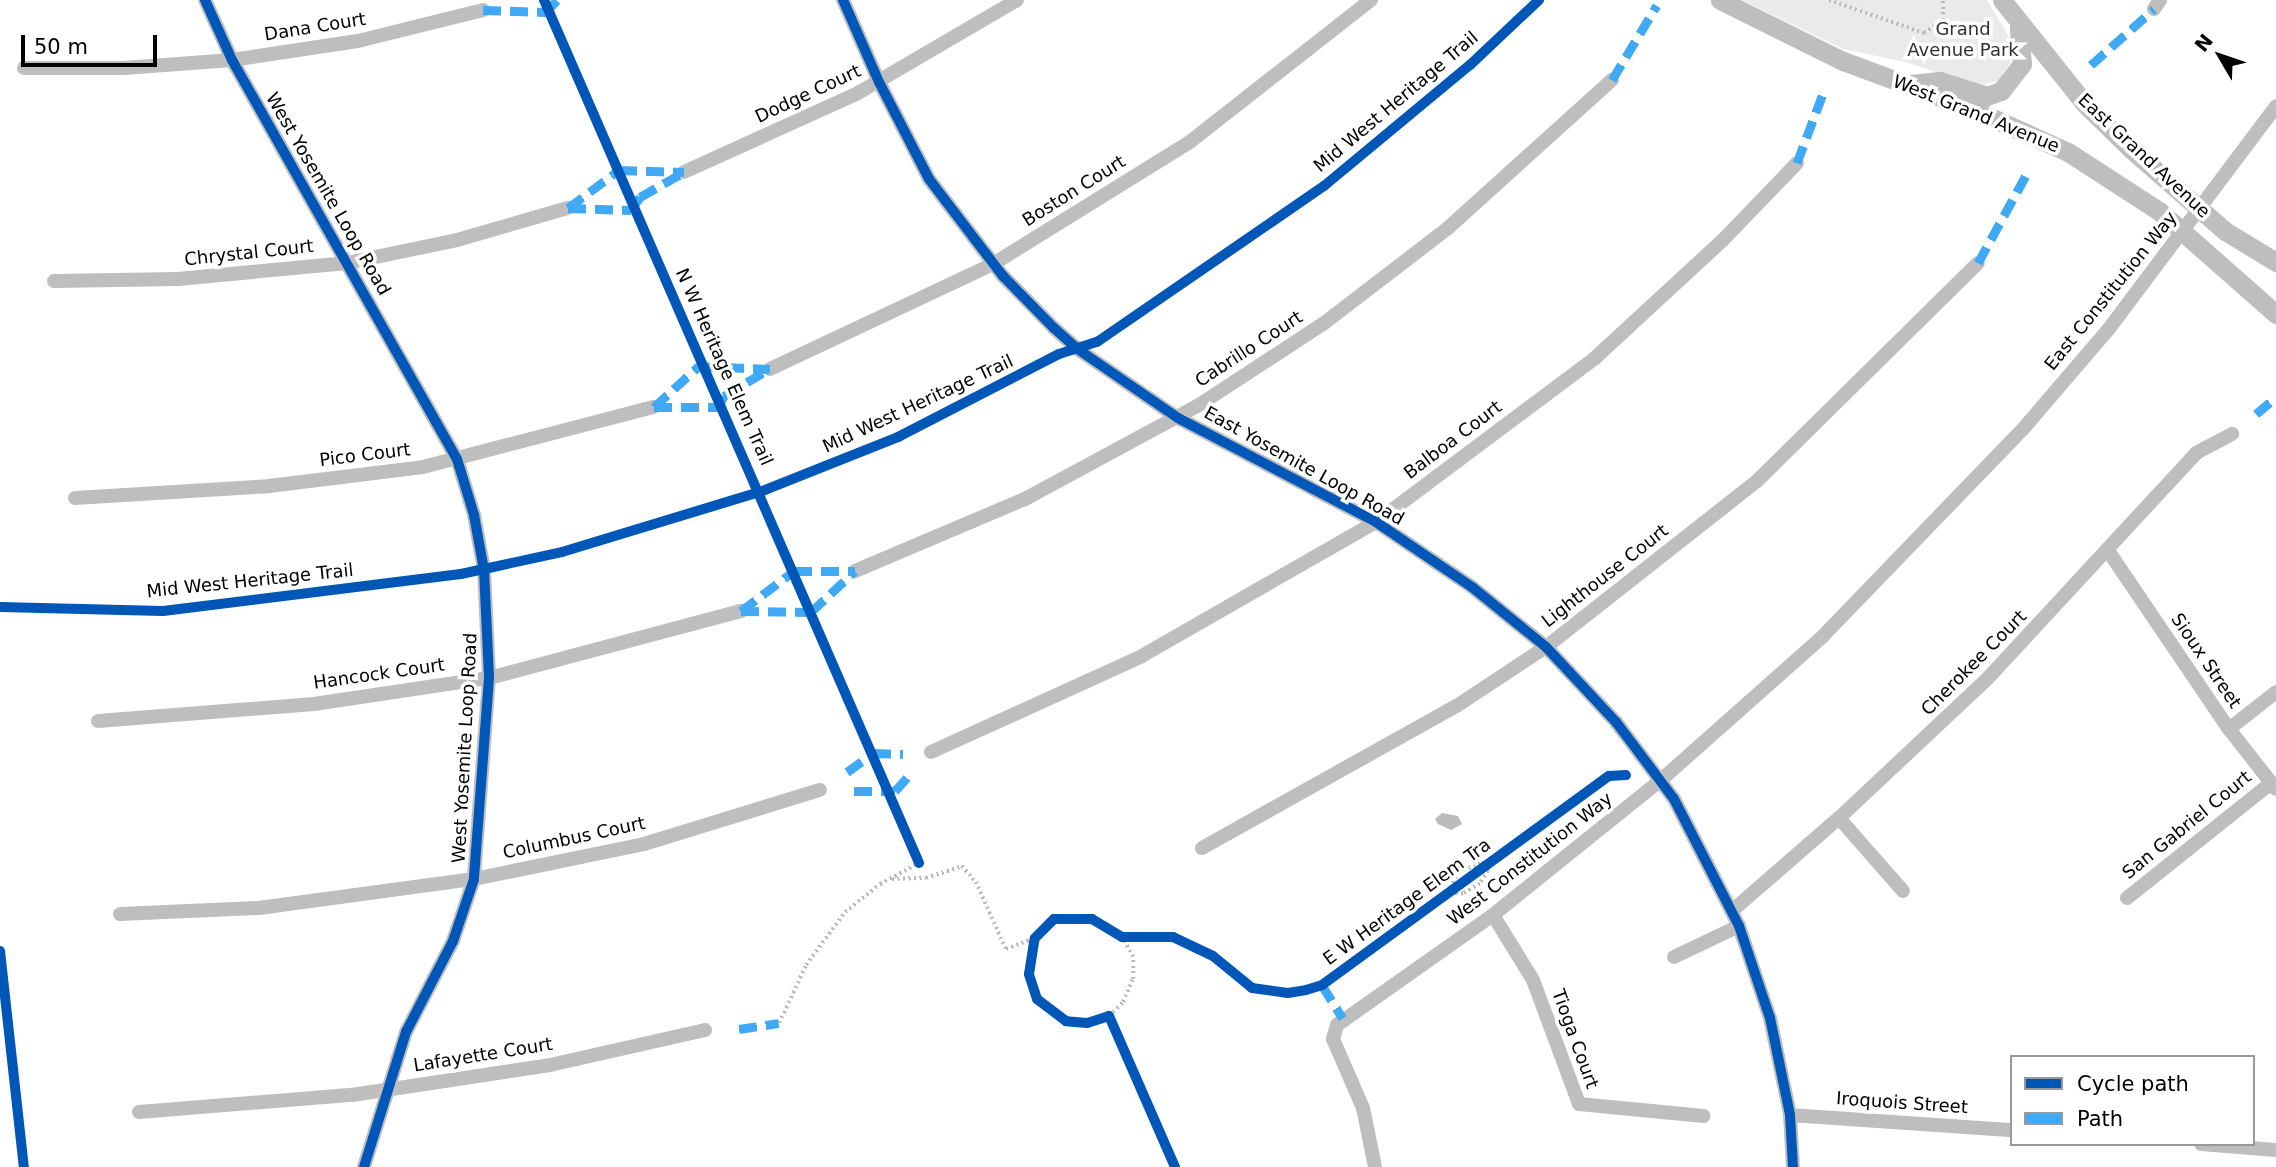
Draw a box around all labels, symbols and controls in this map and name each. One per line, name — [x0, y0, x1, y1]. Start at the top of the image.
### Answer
street label: Dana Court — [263, 8, 367, 46]
park label: Grand Avenue Park — [1907, 19, 2019, 61]
scale bar — [24, 21, 161, 65]
north arrow — [2185, 21, 2255, 91]
street label: Mid West Heritage Trail — [1309, 27, 1483, 177]
text: N — [2190, 30, 2217, 56]
text: 50 m — [34, 35, 88, 59]
street label: Dodge Court — [752, 60, 864, 128]
street label: West Grand Avenue — [1890, 71, 2062, 157]
street label: West Yosemite Loop Road — [261, 89, 395, 299]
street label: East Grand Avenue — [2074, 89, 2214, 223]
street label: Boston Court — [1019, 151, 1129, 231]
street label: East Constitution Way — [2040, 207, 2182, 375]
street label: Chrystal Court — [183, 235, 315, 271]
street label: N W Heritage Elem Trail — [671, 265, 777, 469]
street label: Cabrillo Court — [1191, 306, 1307, 392]
street label: Mid West Heritage Trail — [819, 350, 1017, 458]
street label: Balboa Court — [1400, 396, 1506, 484]
street label: East Yosemite Loop Road — [1200, 402, 1408, 530]
street label: Pico Court — [318, 439, 412, 471]
street label: Lighthouse Court — [1538, 520, 1672, 632]
street label: Mid West Heritage Trail — [146, 559, 354, 603]
street label: Cherokee Court — [1917, 606, 2031, 720]
street label: Sioux Street — [2166, 609, 2246, 713]
street label: West Yosemite Loop Road — [448, 632, 482, 864]
street label: Hancock Court — [312, 654, 446, 694]
street label: San Gabriel Court — [2118, 766, 2256, 884]
street label: West Constitution Way — [1443, 788, 1617, 930]
street label: Columbus Court — [501, 812, 647, 864]
street label: E W Heritage Elem Tra — [1319, 834, 1495, 970]
street label: Tioga Court — [1547, 986, 1603, 1092]
street label: Lafayette Court — [412, 1033, 554, 1077]
legend — [2010, 1055, 2255, 1146]
text: Cycle path — [2077, 1072, 2189, 1096]
street label: Iroquois Street — [1835, 1088, 1969, 1118]
text: Path — [2077, 1107, 2123, 1131]

